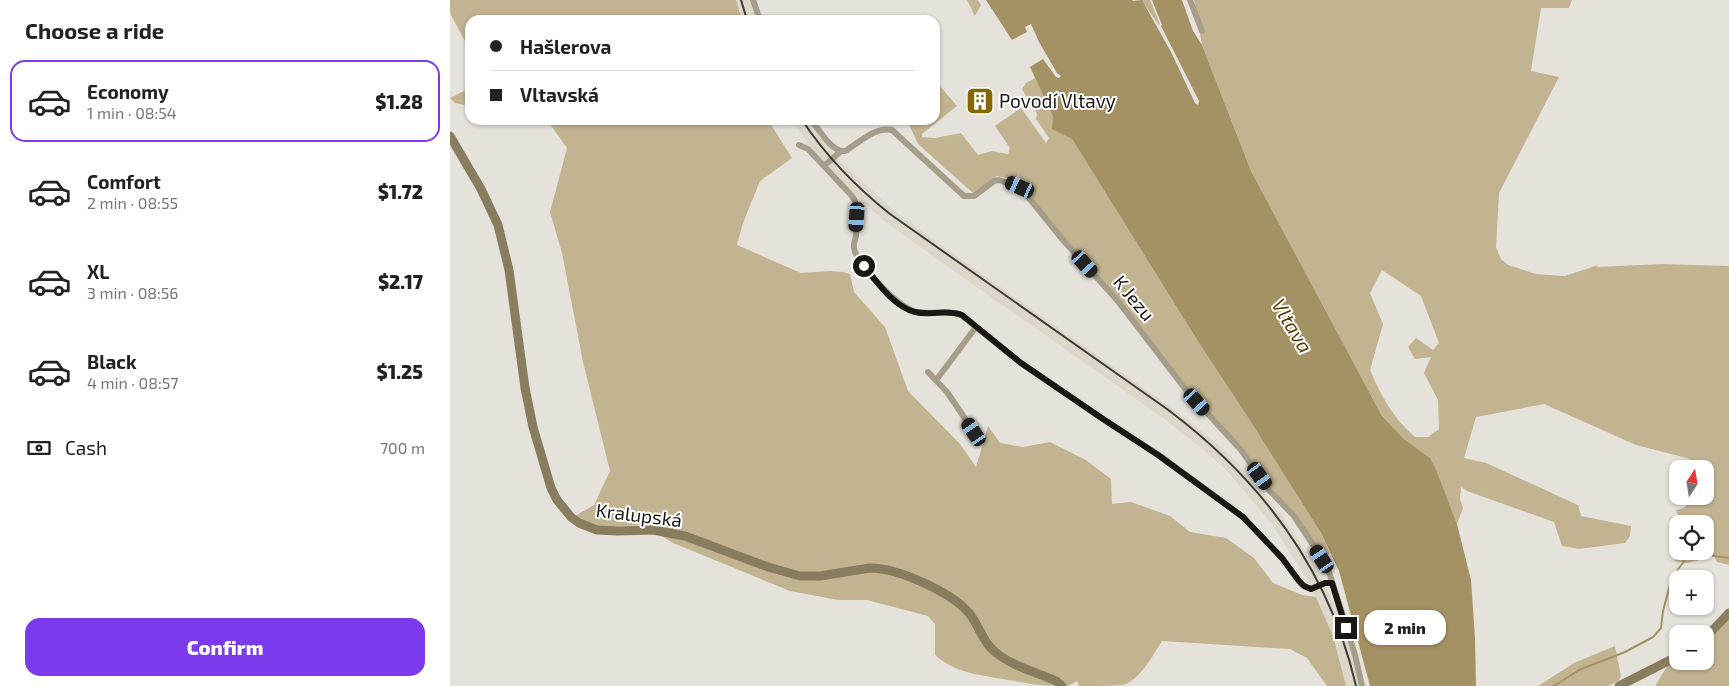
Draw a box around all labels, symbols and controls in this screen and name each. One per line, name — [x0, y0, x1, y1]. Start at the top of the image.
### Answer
text: Choose a ride — [25, 17, 164, 43]
text: Hašlerova — [520, 35, 611, 58]
icon: car — [27, 79, 72, 124]
text: Economy — [87, 80, 169, 103]
text: Vltavská — [520, 83, 599, 106]
building icon: Povodí Vltavy — [965, 86, 995, 116]
place label: Povodí Vltavy — [999, 89, 1116, 112]
text: $1.28 — [375, 90, 423, 113]
text: 1 min · 08:54 — [87, 103, 177, 122]
icon: car — [27, 169, 72, 214]
text: Comfort — [87, 170, 161, 193]
car — [1003, 174, 1036, 200]
text: $1.72 — [378, 180, 423, 203]
text: 2 min · 08:55 — [87, 193, 178, 212]
car — [848, 202, 865, 232]
car — [1069, 248, 1100, 280]
route start — [853, 255, 875, 277]
icon: car — [27, 259, 72, 304]
text: XL — [87, 260, 109, 283]
text: $2.17 — [378, 270, 423, 293]
street label: K Jezu — [1109, 270, 1160, 325]
text: 3 min · 08:56 — [87, 283, 179, 302]
water label: Vltava — [1267, 294, 1318, 357]
icon: car — [27, 349, 72, 394]
text: Black — [87, 350, 137, 373]
text: $1.25 — [377, 360, 423, 383]
text: 4 min · 08:57 — [87, 373, 179, 392]
car — [1181, 386, 1212, 418]
car — [959, 415, 988, 449]
icon: cash — [25, 434, 53, 462]
text: Cash — [65, 436, 107, 459]
text: 700 m — [380, 438, 425, 457]
car — [1245, 459, 1274, 493]
north arrow — [1669, 460, 1714, 505]
map controls — [1669, 460, 1714, 670]
street label: Kralupská — [595, 498, 683, 531]
button: locate — [1669, 515, 1714, 560]
car — [1307, 542, 1336, 576]
button: + — [1669, 570, 1714, 615]
callout: 2 min — [1364, 610, 1446, 646]
route end — [1335, 617, 1357, 639]
button: Confirm — [25, 618, 425, 676]
text: 2 min — [1384, 618, 1426, 637]
button: − — [1669, 625, 1714, 670]

